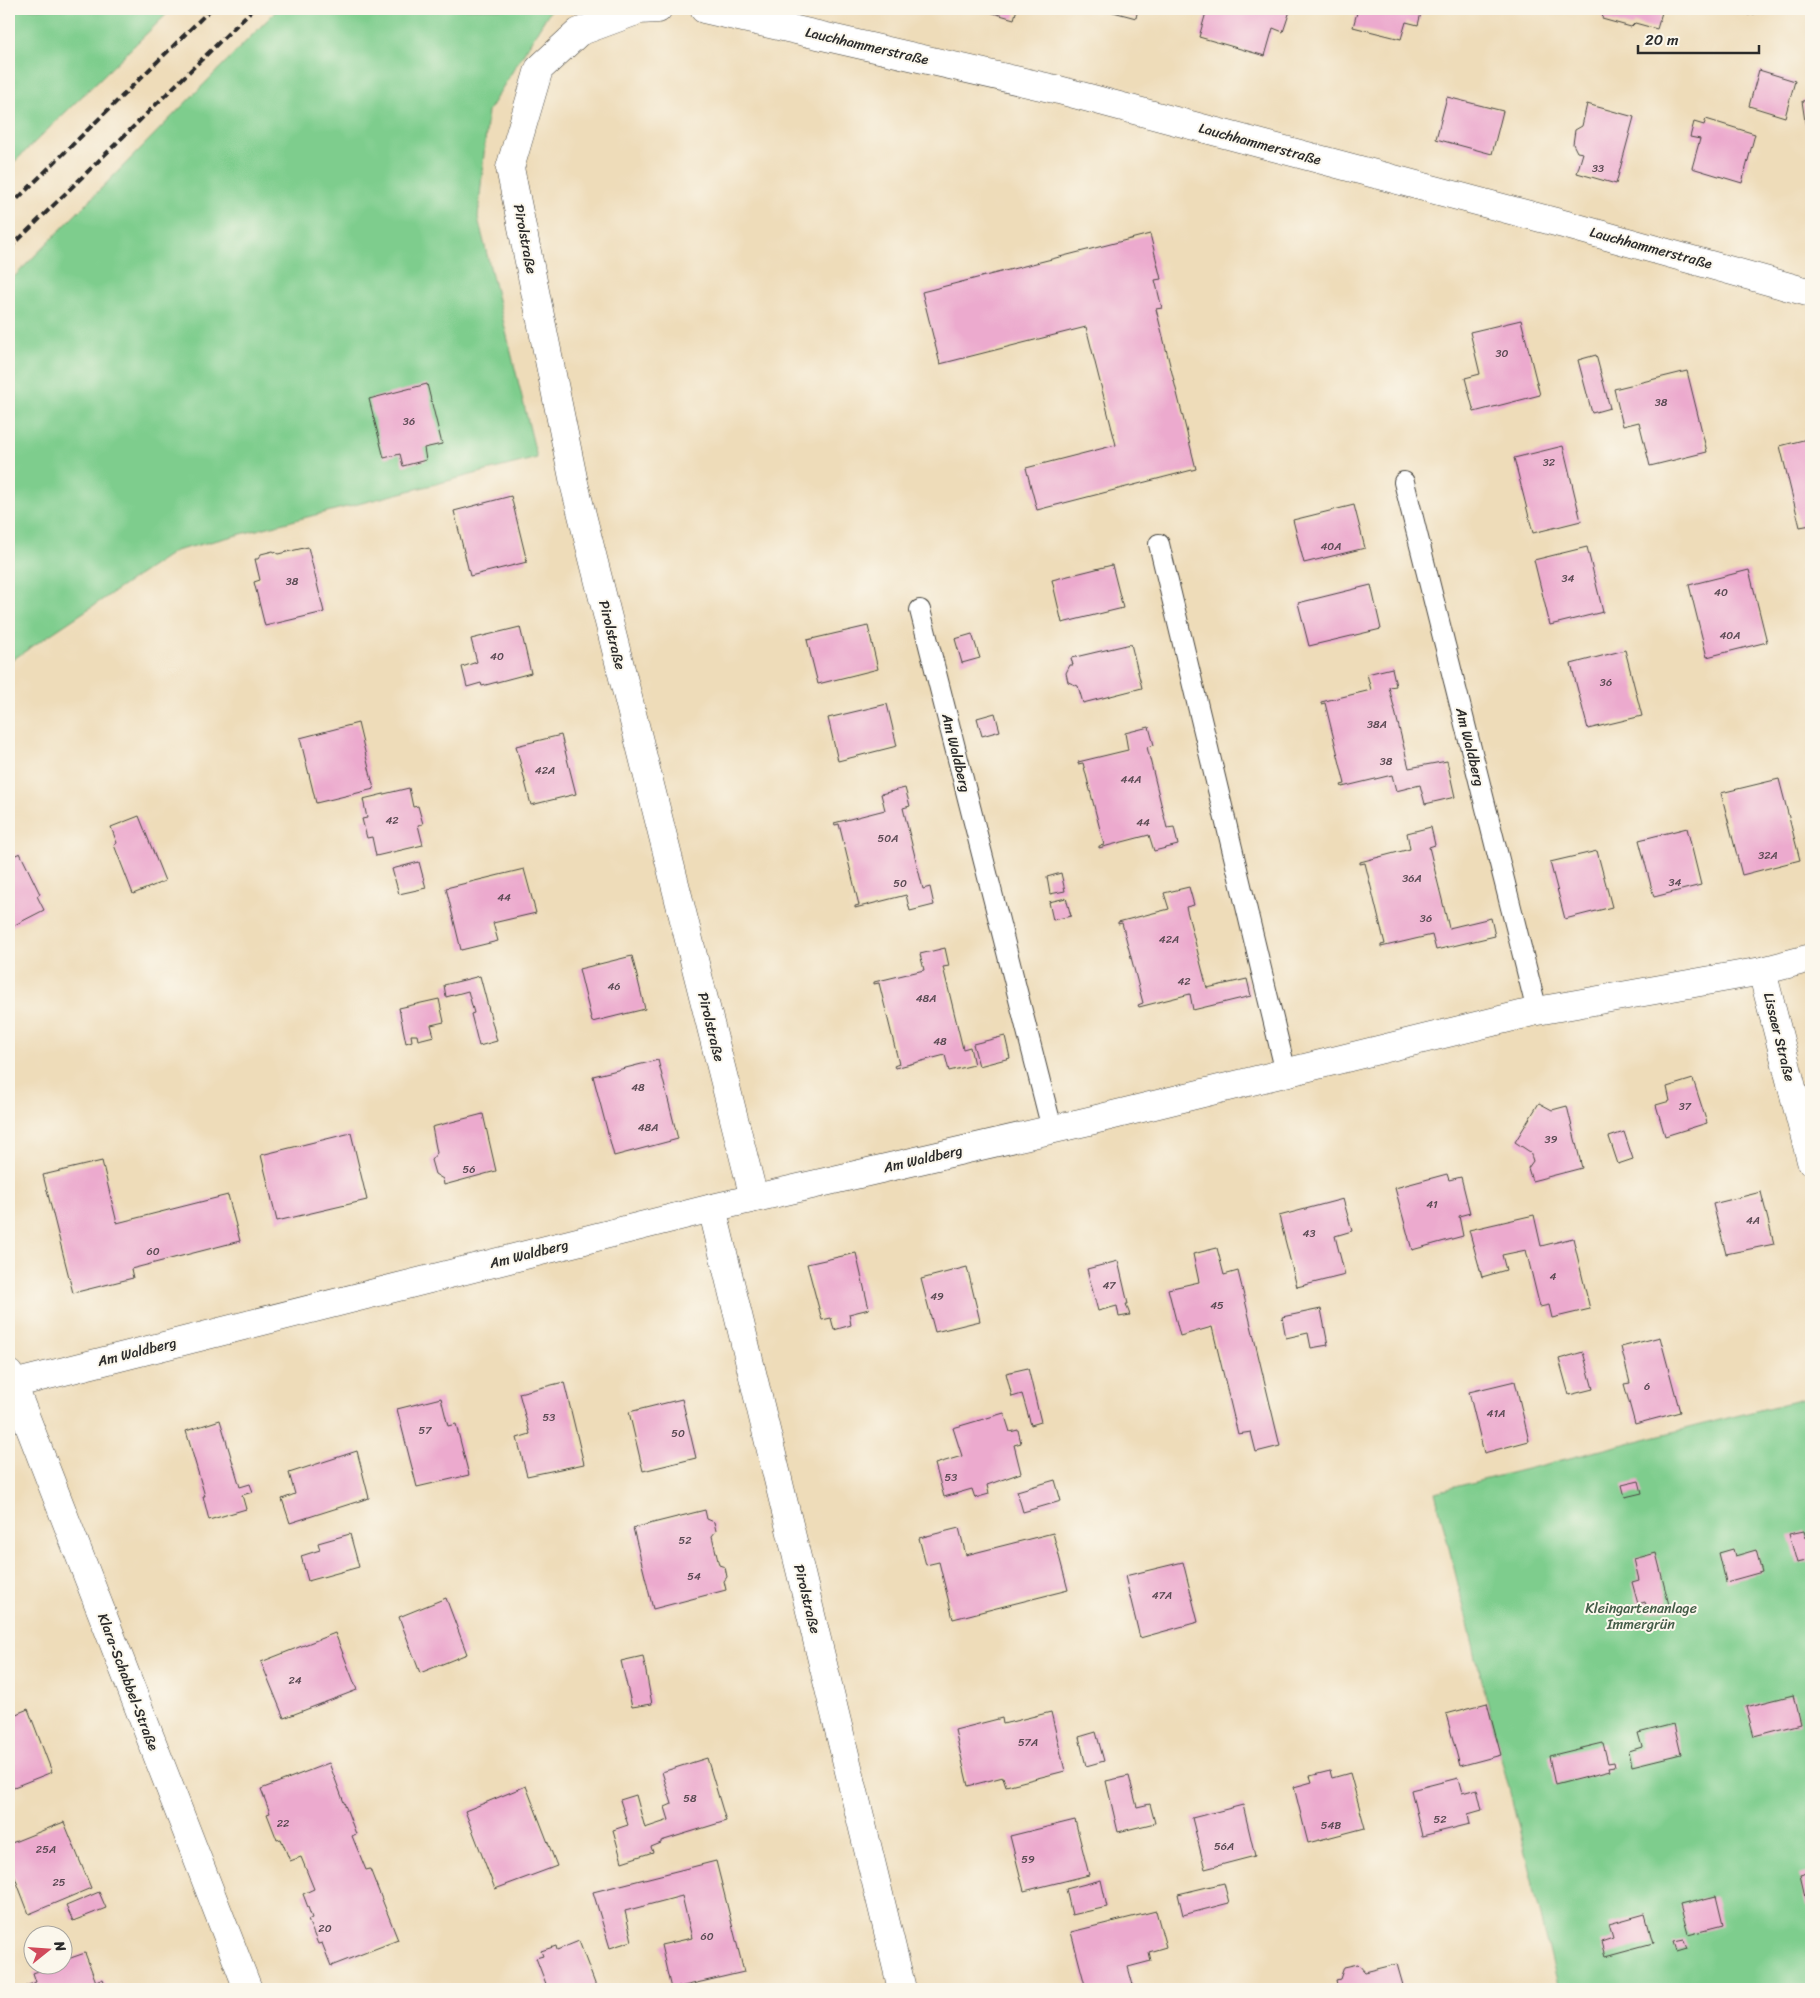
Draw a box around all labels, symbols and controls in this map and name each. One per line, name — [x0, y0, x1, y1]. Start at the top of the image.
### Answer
street label: Lauchhammerstraße — [803, 20, 931, 72]
scale bar — [1638, 22, 1759, 54]
text: 20 m — [1645, 27, 1679, 53]
street label: Lauchhammerstraße — [1196, 116, 1324, 172]
house number: 33 — [1592, 159, 1604, 178]
street label: Pirolstraße — [506, 202, 544, 276]
street label: Lauchhammerstraße — [1587, 220, 1715, 276]
house number: 30 — [1496, 344, 1509, 363]
house number: 38 — [1655, 393, 1668, 412]
house number: 36 — [403, 412, 415, 431]
house number: 32 — [1543, 453, 1556, 472]
house number: 40A — [1320, 537, 1342, 556]
house number: 34 — [1562, 569, 1575, 588]
house number: 38 — [286, 572, 299, 591]
house number: 40 — [1714, 583, 1728, 602]
street label: Pirolstraße — [591, 598, 633, 672]
house number: 40A — [1719, 626, 1741, 645]
house number: 40 — [490, 647, 504, 666]
house number: 36 — [1600, 673, 1612, 692]
street label: Am Waldberg — [1448, 704, 1492, 789]
street label: Am Waldberg — [934, 710, 978, 795]
house number: 38A — [1367, 715, 1387, 734]
house number: 38 — [1380, 752, 1393, 771]
house number: 42A — [535, 761, 555, 780]
house number: 44A — [1121, 770, 1141, 789]
house number: 42 — [385, 811, 399, 830]
house number: 44 — [1136, 813, 1150, 832]
house number: 50A — [878, 829, 898, 848]
house number: 32A — [1758, 846, 1778, 865]
house number: 36A — [1402, 869, 1422, 888]
house number: 34 — [1669, 873, 1682, 892]
house number: 50 — [893, 874, 907, 893]
house number: 44 — [497, 888, 511, 907]
house number: 36 — [1420, 909, 1432, 928]
house number: 42A — [1159, 930, 1179, 949]
house number: 42 — [1177, 972, 1191, 991]
house number: 46 — [607, 977, 621, 996]
house number: 48A — [916, 989, 936, 1008]
street label: Pirolstraße — [690, 990, 732, 1064]
street label: Lissaer Straße — [1756, 990, 1802, 1084]
house number: 48 — [933, 1032, 947, 1051]
house number: 48 — [631, 1078, 645, 1097]
house number: 37 — [1679, 1097, 1692, 1116]
house number: 48A — [638, 1118, 658, 1137]
house number: 39 — [1545, 1130, 1558, 1149]
street label: Am Waldberg — [880, 1138, 965, 1180]
house number: 56 — [463, 1160, 475, 1179]
house number: 41 — [1426, 1195, 1438, 1214]
house number: 4A — [1746, 1211, 1760, 1230]
house number: 43 — [1303, 1224, 1315, 1243]
street label: Am Waldberg — [486, 1232, 571, 1276]
house number: 60 — [146, 1242, 160, 1261]
house number: 4 — [1550, 1267, 1557, 1286]
house number: 47 — [1102, 1276, 1116, 1295]
house number: 49 — [930, 1287, 944, 1306]
house number: 45 — [1210, 1296, 1224, 1315]
street label: Am Waldberg — [94, 1330, 179, 1374]
house number: 6 — [1644, 1377, 1650, 1396]
house number: 41A — [1487, 1404, 1505, 1423]
house number: 53 — [543, 1408, 555, 1427]
house number: 57 — [418, 1421, 432, 1440]
house number: 50 — [671, 1424, 685, 1443]
house number: 53 — [945, 1468, 957, 1487]
house number: 52 — [678, 1531, 692, 1550]
street label: Pirolstraße — [786, 1562, 828, 1636]
house number: 54 — [687, 1567, 701, 1586]
house number: 47A — [1152, 1586, 1172, 1605]
park label: Kleingartenanlage Immergrün — [1585, 1596, 1697, 1637]
street label: Klara-Schabbel-Straße — [90, 1610, 166, 1755]
house number: 24 — [288, 1671, 302, 1690]
house number: 57A — [1018, 1733, 1038, 1752]
house number: 58 — [683, 1789, 697, 1808]
house number: 52 — [1433, 1810, 1447, 1829]
house number: 22 — [277, 1814, 290, 1833]
house number: 54B — [1321, 1816, 1341, 1835]
house number: 56A — [1214, 1837, 1234, 1856]
house number: 25A — [36, 1840, 56, 1859]
house number: 59 — [1021, 1850, 1035, 1869]
house number: 25 — [52, 1873, 66, 1892]
house number: 20 — [318, 1919, 332, 1938]
north arrow — [22, 1926, 72, 1976]
house number: 60 — [700, 1927, 714, 1946]
text: N — [46, 1937, 73, 1955]

